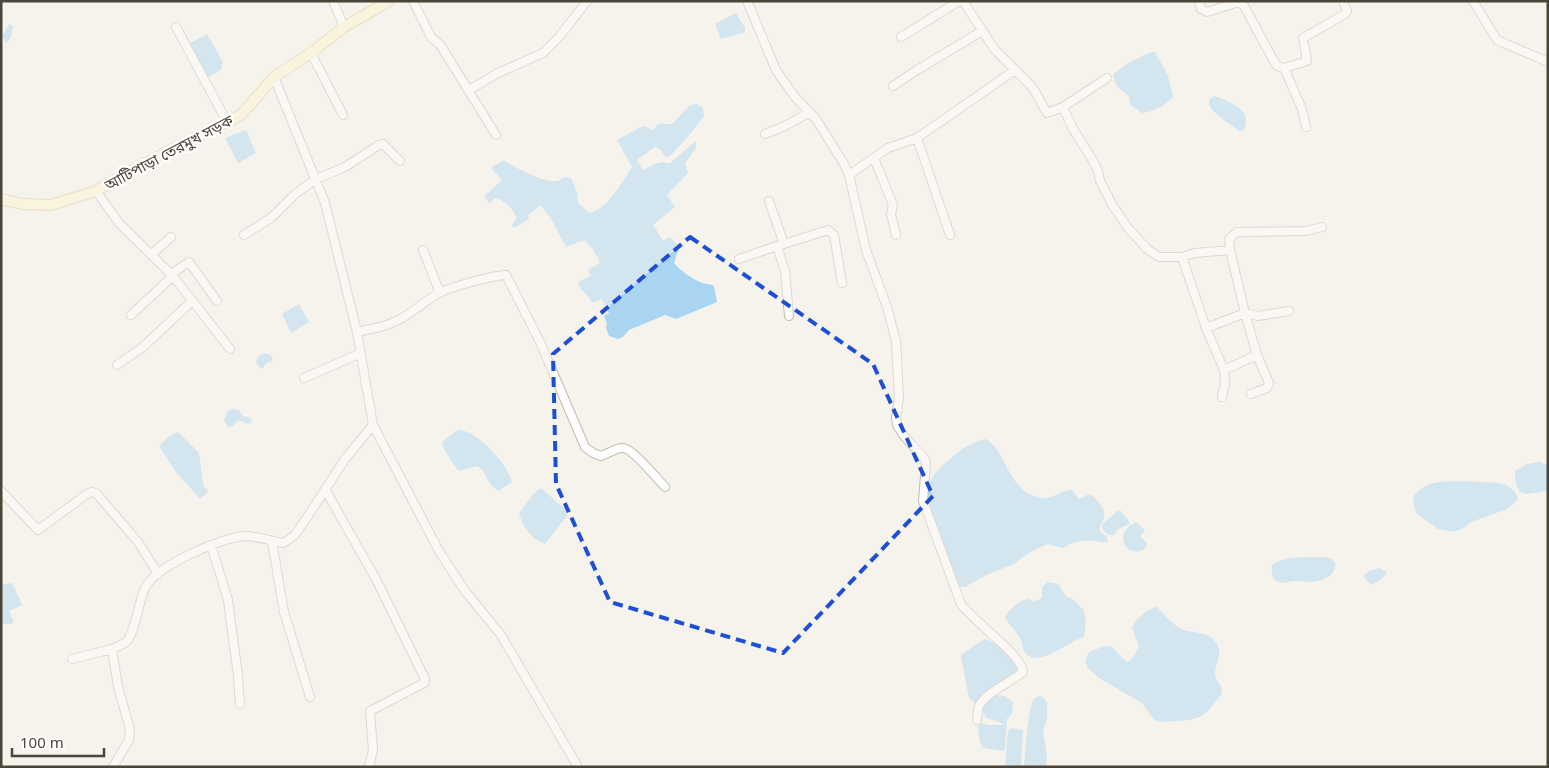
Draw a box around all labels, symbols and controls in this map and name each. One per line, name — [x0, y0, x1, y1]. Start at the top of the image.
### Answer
street label: আটিপাড়া তেরমুখ সড়ক — [100, 109, 237, 195]
scale bar — [12, 726, 105, 758]
text: 100 m — [20, 732, 64, 752]

